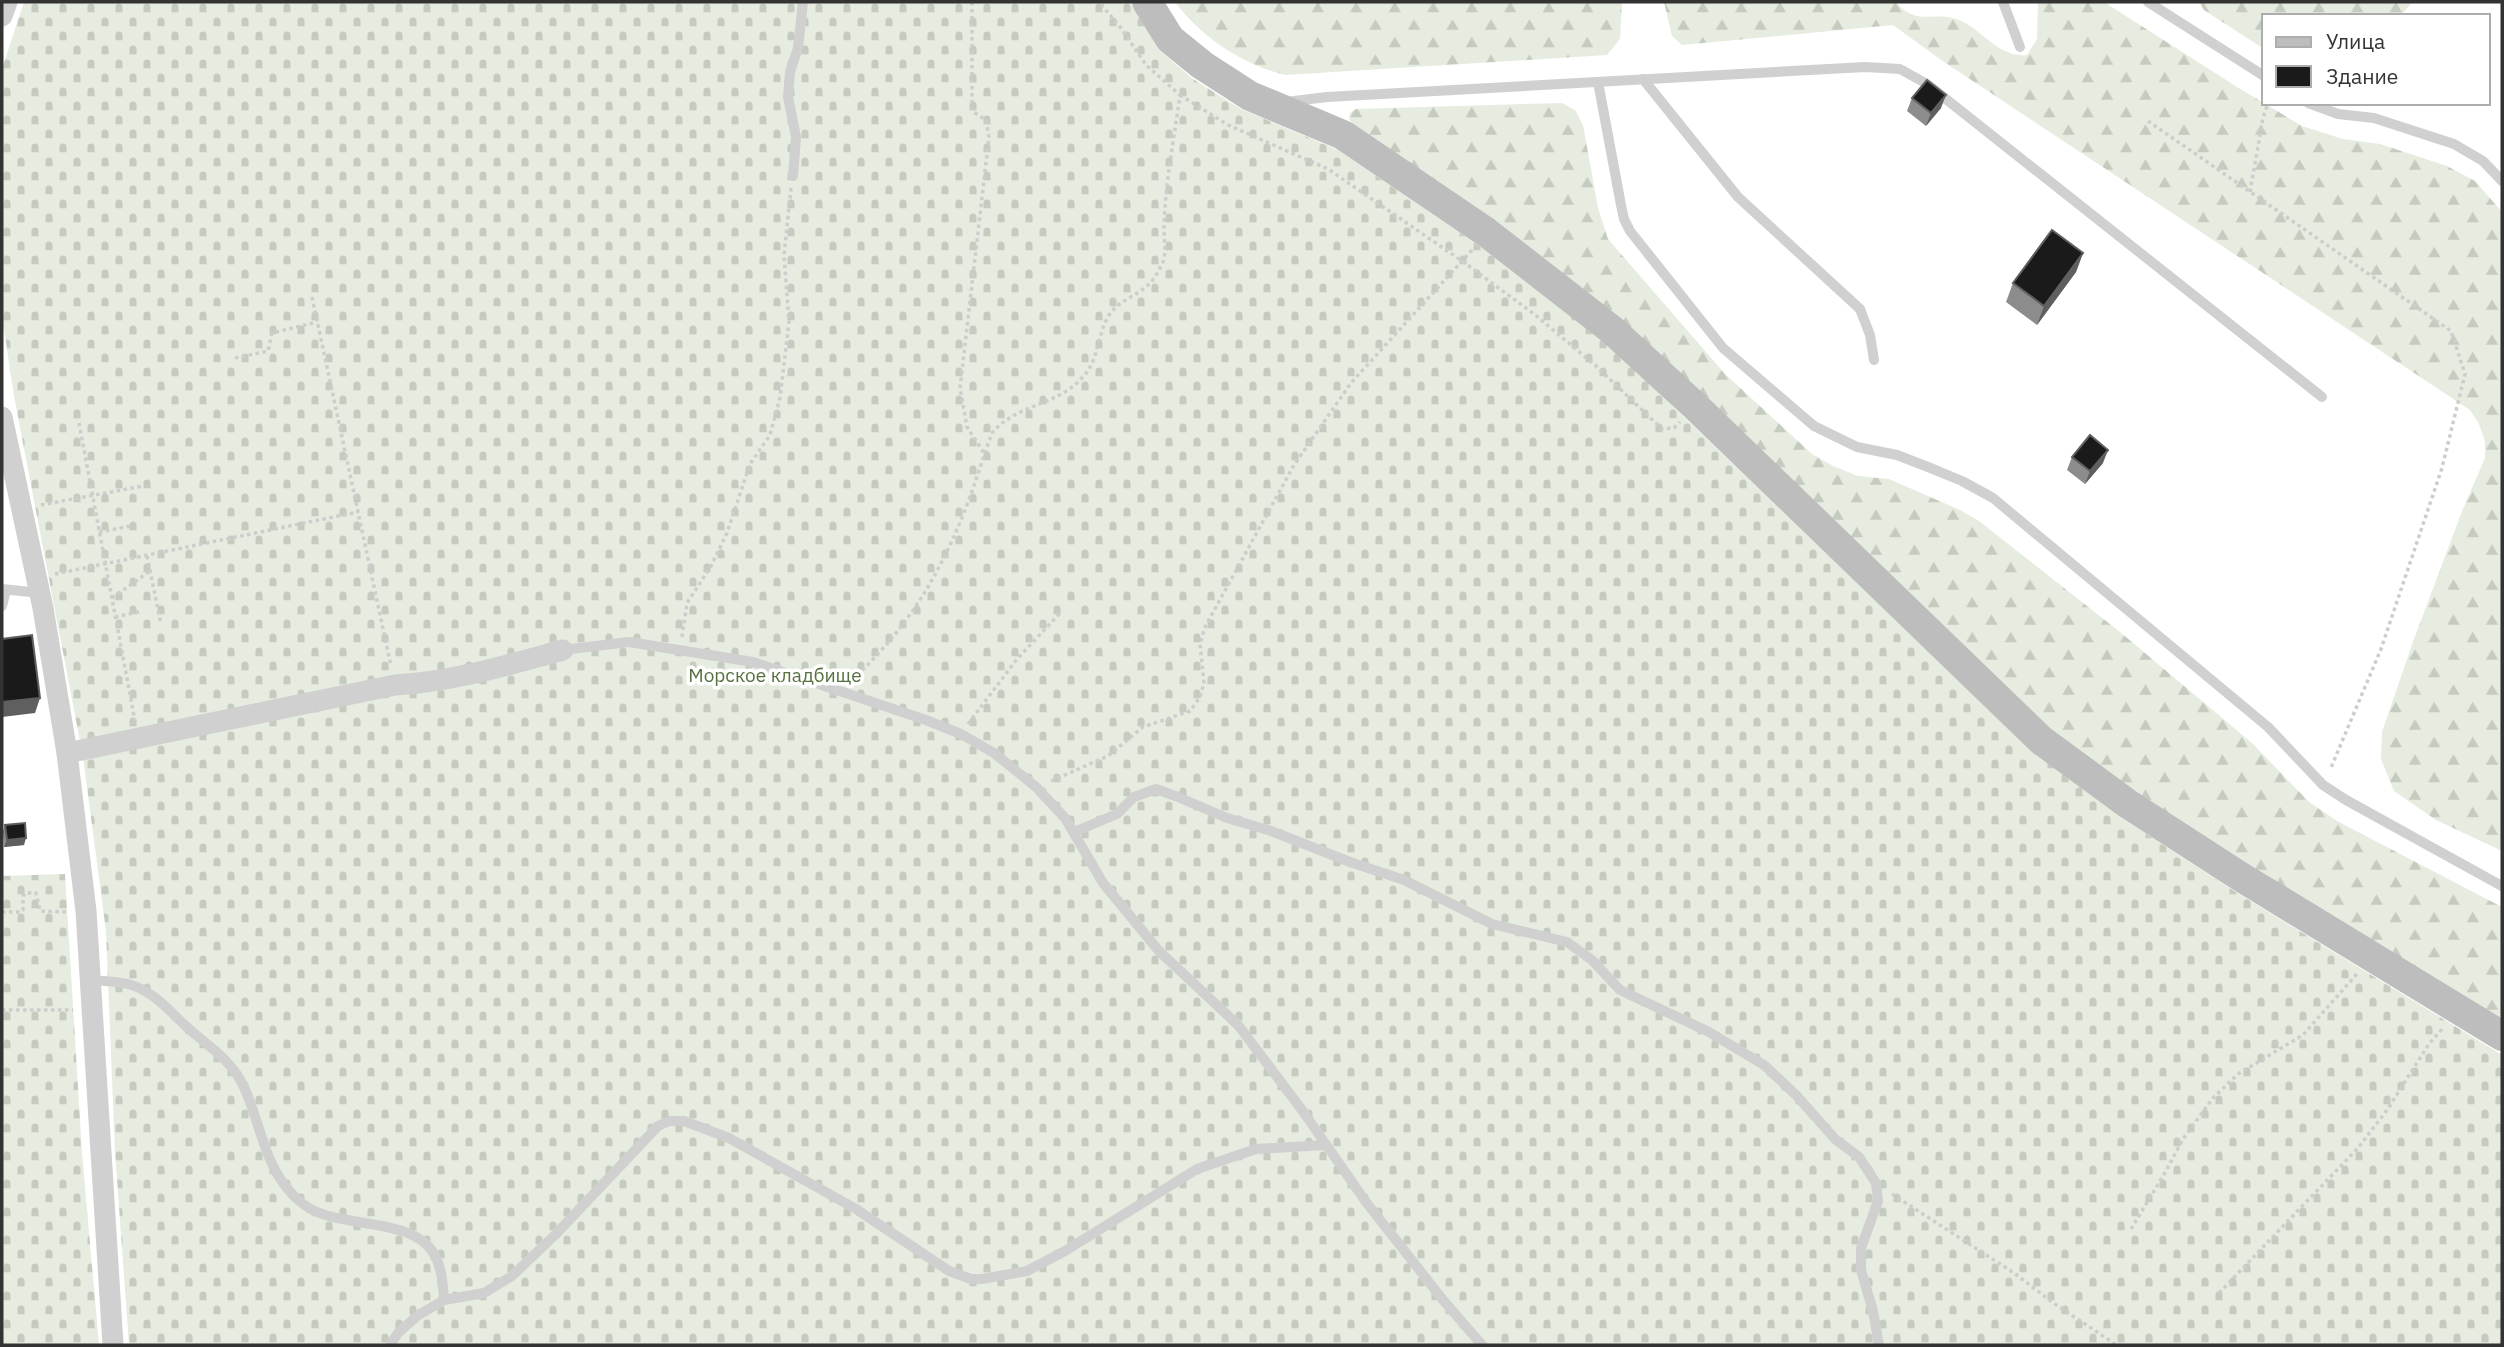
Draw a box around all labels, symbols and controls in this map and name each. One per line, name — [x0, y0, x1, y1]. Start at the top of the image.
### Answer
legend — [2262, 14, 2490, 105]
text: Улица — [2326, 27, 2385, 55]
text: Здание — [2326, 62, 2398, 90]
park label: Морское кладбище — [688, 663, 862, 687]

